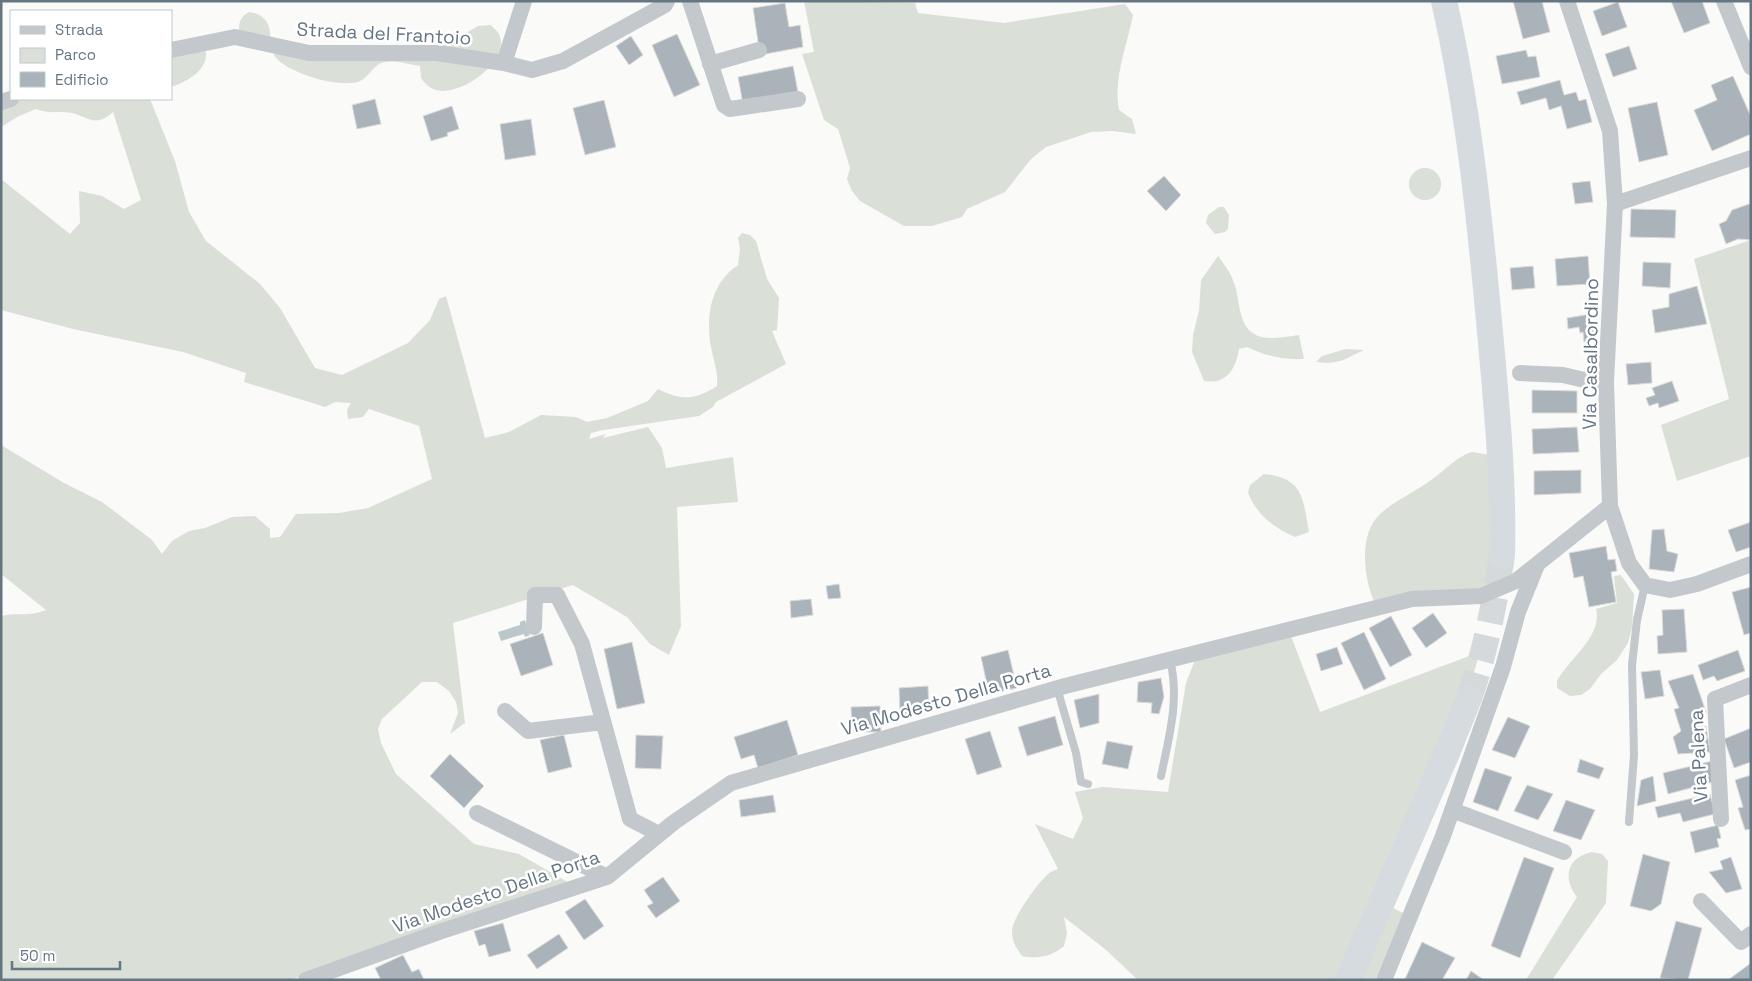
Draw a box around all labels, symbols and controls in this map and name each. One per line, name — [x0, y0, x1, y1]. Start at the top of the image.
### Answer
legend — [10, 10, 172, 100]
street label: Strada del Frantoio — [296, 16, 472, 51]
text: Strada — [55, 20, 104, 39]
text: Parco — [55, 45, 96, 64]
text: Edificio — [55, 70, 109, 89]
street label: Via Casalbordino — [1577, 278, 1604, 430]
street label: Via Modesto Della Porta — [838, 657, 1054, 741]
street label: Via Palena — [1684, 709, 1713, 803]
street label: Via Modesto Della Porta — [389, 844, 603, 939]
scale bar — [12, 938, 120, 970]
text: 50 m — [20, 946, 55, 965]

